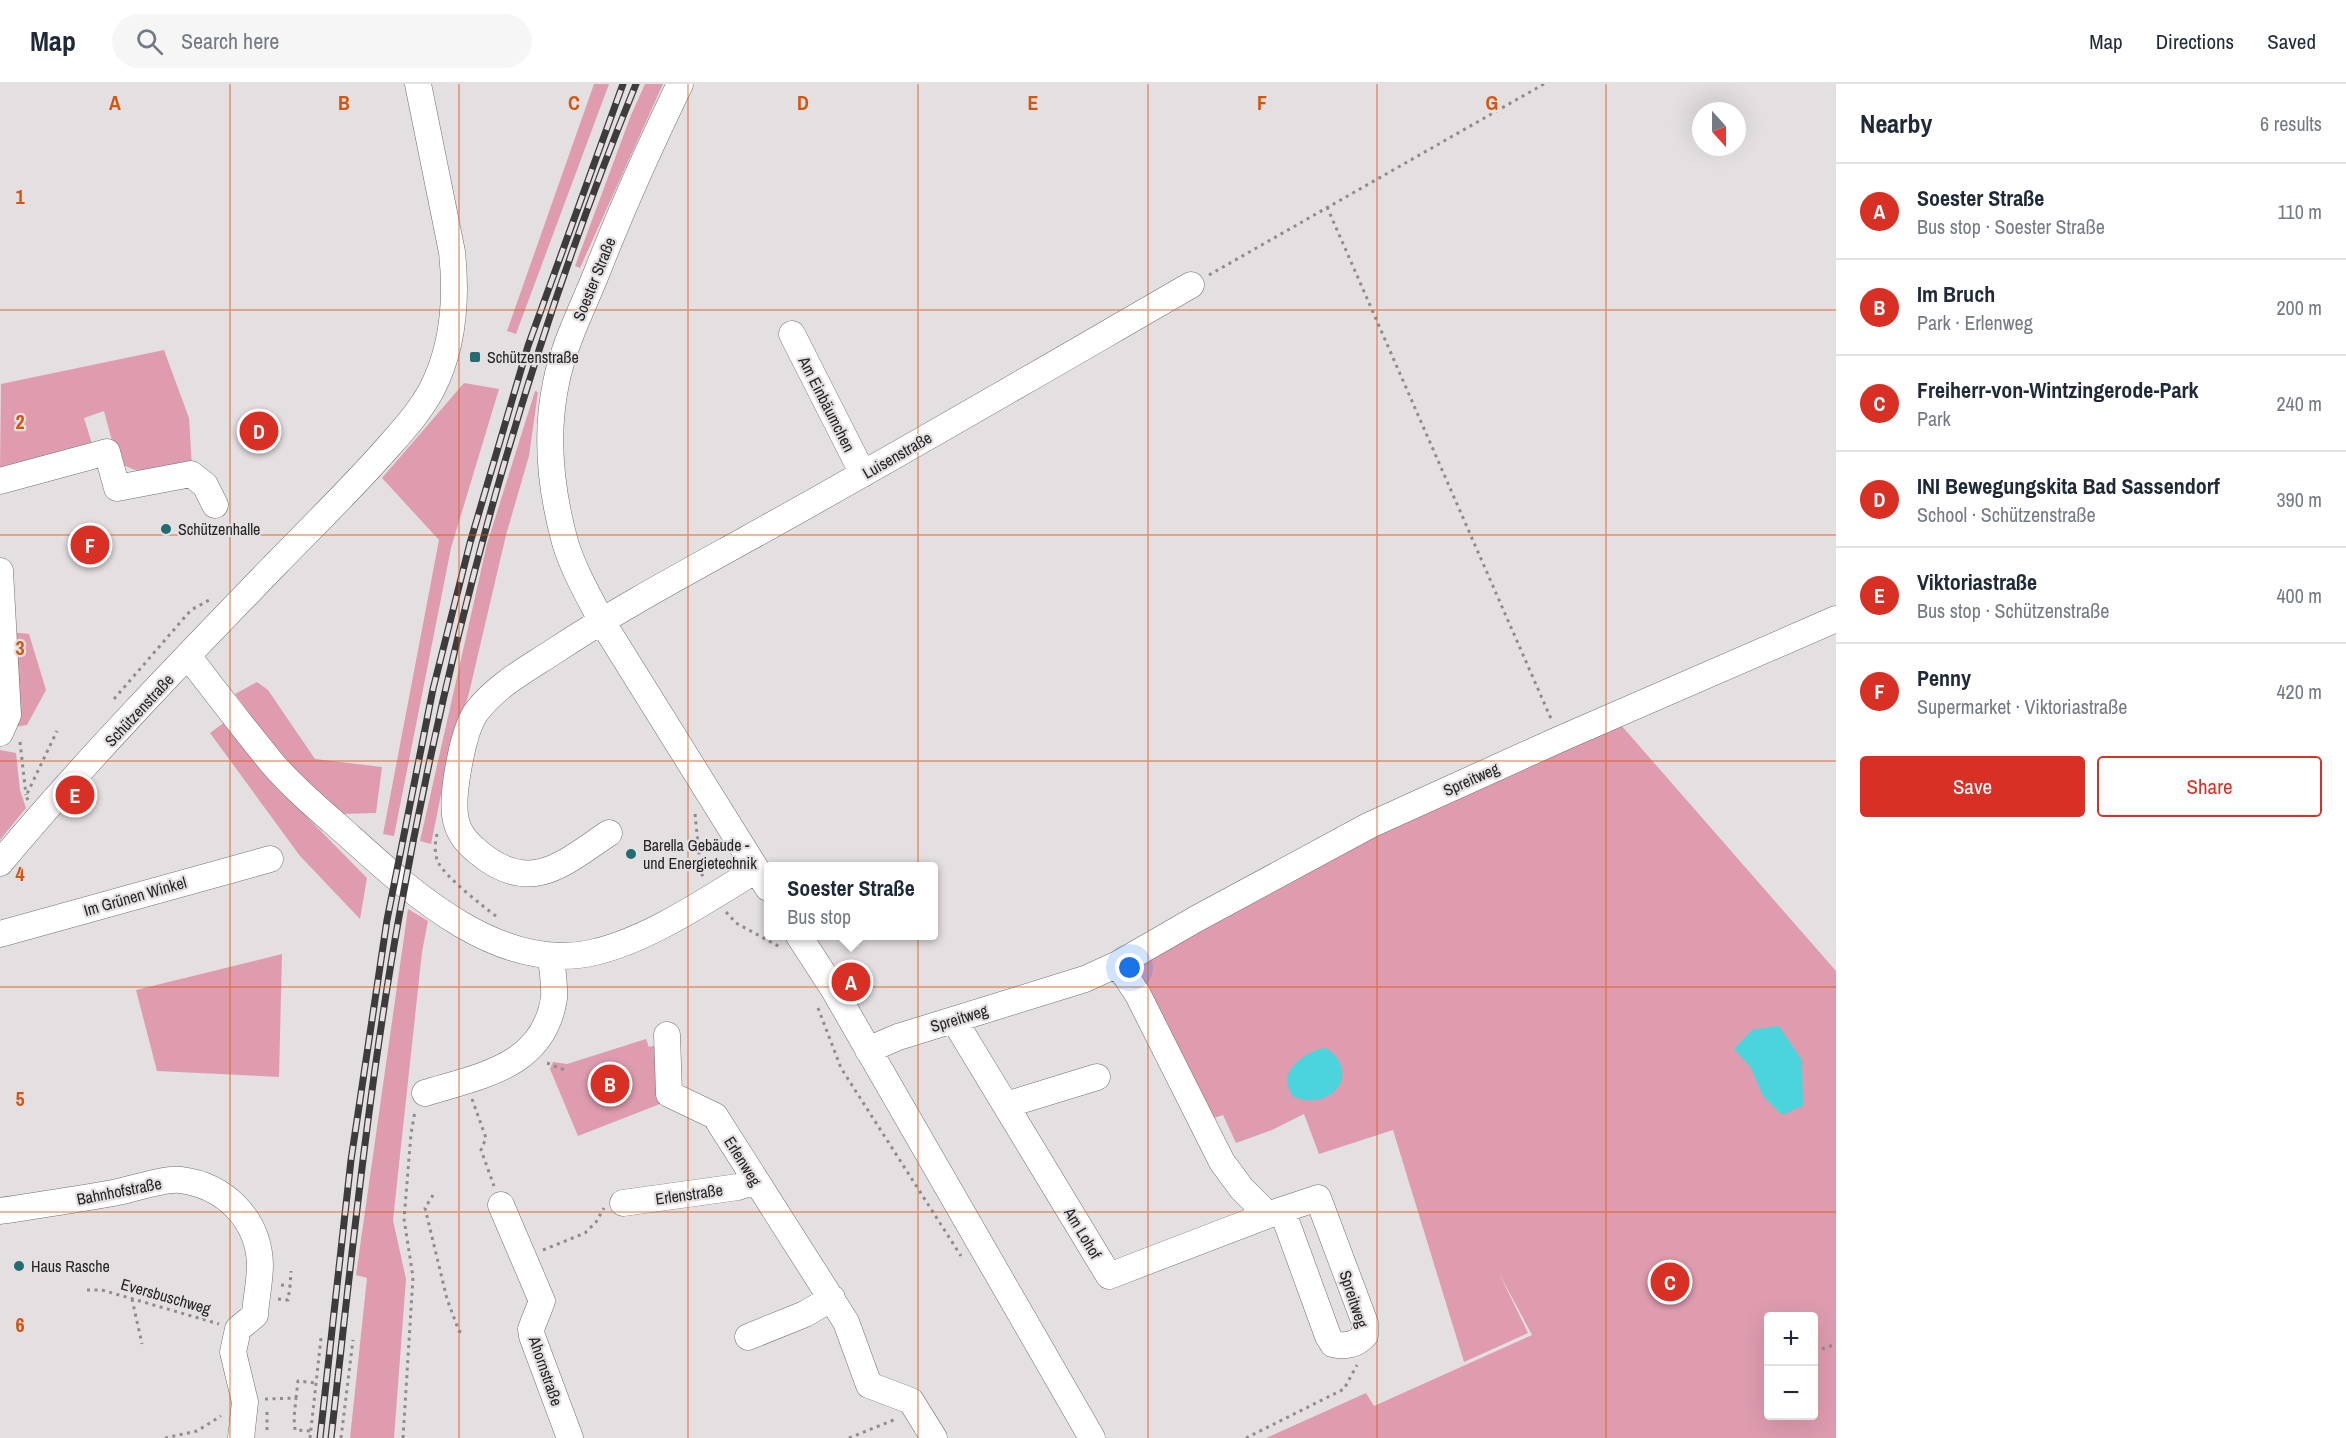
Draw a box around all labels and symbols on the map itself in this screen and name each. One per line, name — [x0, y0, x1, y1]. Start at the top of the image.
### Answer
text: A — [109, 89, 121, 116]
text: B — [338, 89, 350, 116]
text: C — [568, 89, 580, 116]
text: D — [797, 89, 809, 116]
text: E — [1028, 89, 1039, 116]
text: F — [1257, 89, 1267, 116]
text: G — [1486, 89, 1498, 116]
north arrow — [1692, 102, 1746, 156]
text: 1 — [15, 183, 25, 210]
street label: Soester Straße — [567, 234, 621, 324]
place label: Schützenstraße — [487, 346, 579, 368]
marker: Schützenstraße — [468, 350, 482, 364]
street label: Am Einbäumchen — [793, 352, 860, 455]
text: 2 — [15, 408, 25, 435]
pin: D — [240, 408, 278, 454]
street label: Luisenstraße — [858, 426, 936, 484]
place label: Schützenhalle — [178, 518, 260, 540]
pin: F — [70, 522, 110, 568]
marker: Schützenhalle — [159, 522, 173, 536]
text: 3 — [15, 634, 25, 661]
street label: Schützenstraße — [100, 669, 178, 751]
street label: Spreitweg — [1440, 757, 1503, 801]
pin: E — [56, 772, 94, 818]
place label: Barella Gebäude - und Energietechnik — [643, 834, 757, 874]
marker: Barella Gebäude - und Energietechnik — [624, 847, 638, 861]
text: 4 — [15, 860, 25, 887]
street label: Im Grünen Winkel — [81, 871, 189, 921]
your location — [1115, 953, 1144, 982]
pin: A — [832, 960, 870, 1004]
street label: Spreitweg — [928, 999, 991, 1037]
pin: B — [590, 1062, 630, 1106]
text: 5 — [15, 1085, 25, 1112]
street label: Erlenweg — [719, 1132, 767, 1191]
street label: Bahnhofstraße — [75, 1172, 163, 1210]
street label: Erlenstraße — [654, 1178, 724, 1210]
street label: Am Lohof — [1059, 1202, 1107, 1263]
place label: Haus Rasche — [31, 1255, 110, 1277]
marker: Haus Rasche — [12, 1259, 26, 1273]
pin: C — [1650, 1260, 1690, 1304]
street label: Spreitweg — [1334, 1268, 1374, 1331]
street label: Eversbuschweg — [118, 1273, 214, 1320]
text: 6 — [15, 1311, 25, 1338]
street label: Ahornstraße — [524, 1332, 568, 1409]

